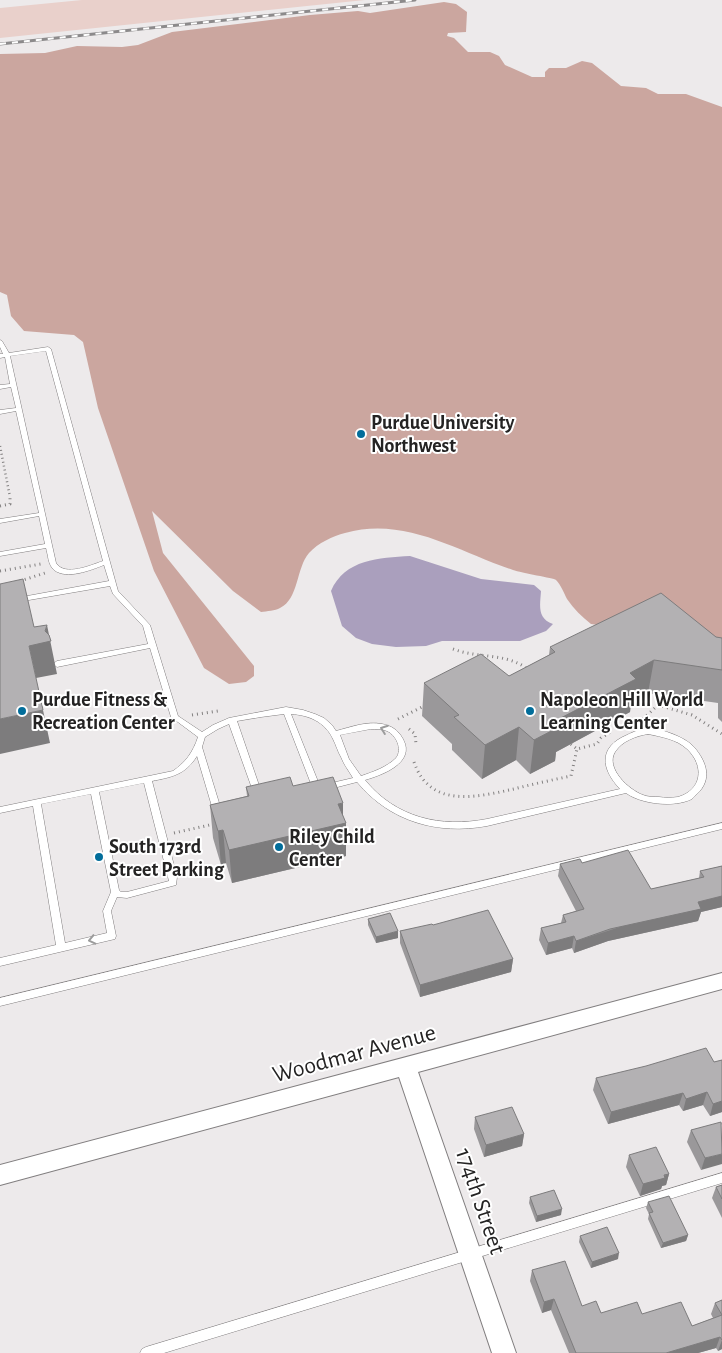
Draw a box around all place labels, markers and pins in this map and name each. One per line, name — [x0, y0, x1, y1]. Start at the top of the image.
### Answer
place label: Purdue University Northwest — [371, 413, 515, 456]
marker: Purdue University Northwest — [355, 428, 367, 440]
place label: Purdue Fitness & Recreation Center — [32, 690, 175, 733]
place label: Napoleon Hill World Learning Center — [540, 690, 704, 733]
marker: Purdue Fitness & Recreation Center — [16, 705, 28, 717]
marker: Napoleon Hill World Learning Center — [524, 705, 536, 717]
place label: Riley Child Center — [289, 827, 375, 870]
place label: South 173rd Street Parking — [109, 837, 225, 880]
marker: Riley Child Center — [273, 841, 285, 853]
marker: South 173rd Street Parking — [93, 851, 105, 863]

